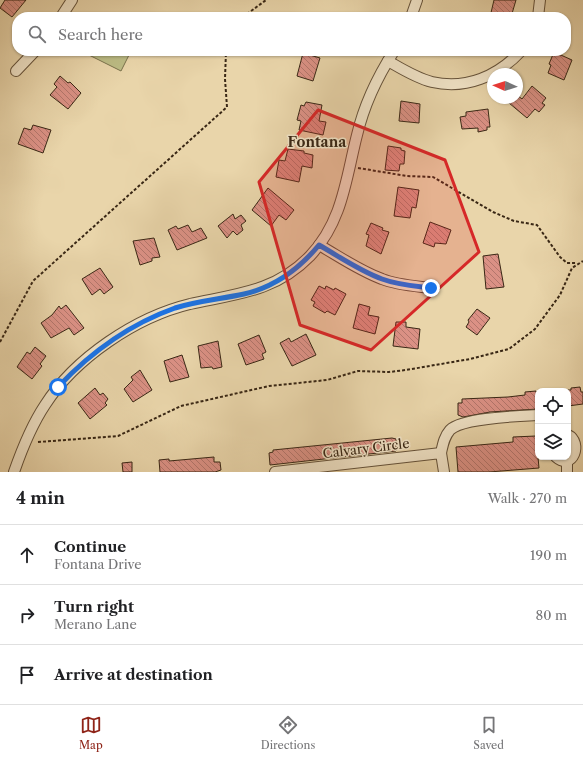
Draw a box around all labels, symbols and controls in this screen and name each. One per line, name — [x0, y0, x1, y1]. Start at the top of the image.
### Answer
search box — [12, 12, 571, 56]
icon: search — [26, 23, 48, 45]
text: Search here — [58, 25, 143, 44]
north arrow — [487, 68, 523, 104]
district label: Fontana — [288, 133, 347, 151]
route end — [422, 279, 440, 297]
route start — [49, 378, 67, 396]
map controls — [535, 388, 571, 460]
button: locate — [535, 388, 571, 424]
button: layers — [535, 424, 571, 460]
street label: Calvary Circle — [322, 435, 410, 461]
text: 4 min — [16, 488, 65, 508]
text: Walk · 270 m — [488, 490, 567, 506]
text: Continue — [54, 537, 126, 556]
icon: ahead — [16, 544, 38, 566]
text: 190 m — [530, 547, 567, 563]
text: Fontana Drive — [54, 556, 142, 572]
text: Turn right — [54, 597, 134, 616]
icon: right — [16, 604, 38, 626]
text: 80 m — [535, 607, 567, 623]
text: Merano Lane — [54, 616, 137, 632]
icon: arrive — [16, 664, 38, 686]
text: Arrive at destination — [54, 665, 213, 684]
tab: Map — [79, 714, 103, 752]
tab: Directions — [261, 714, 315, 752]
tab: Saved — [473, 714, 504, 752]

